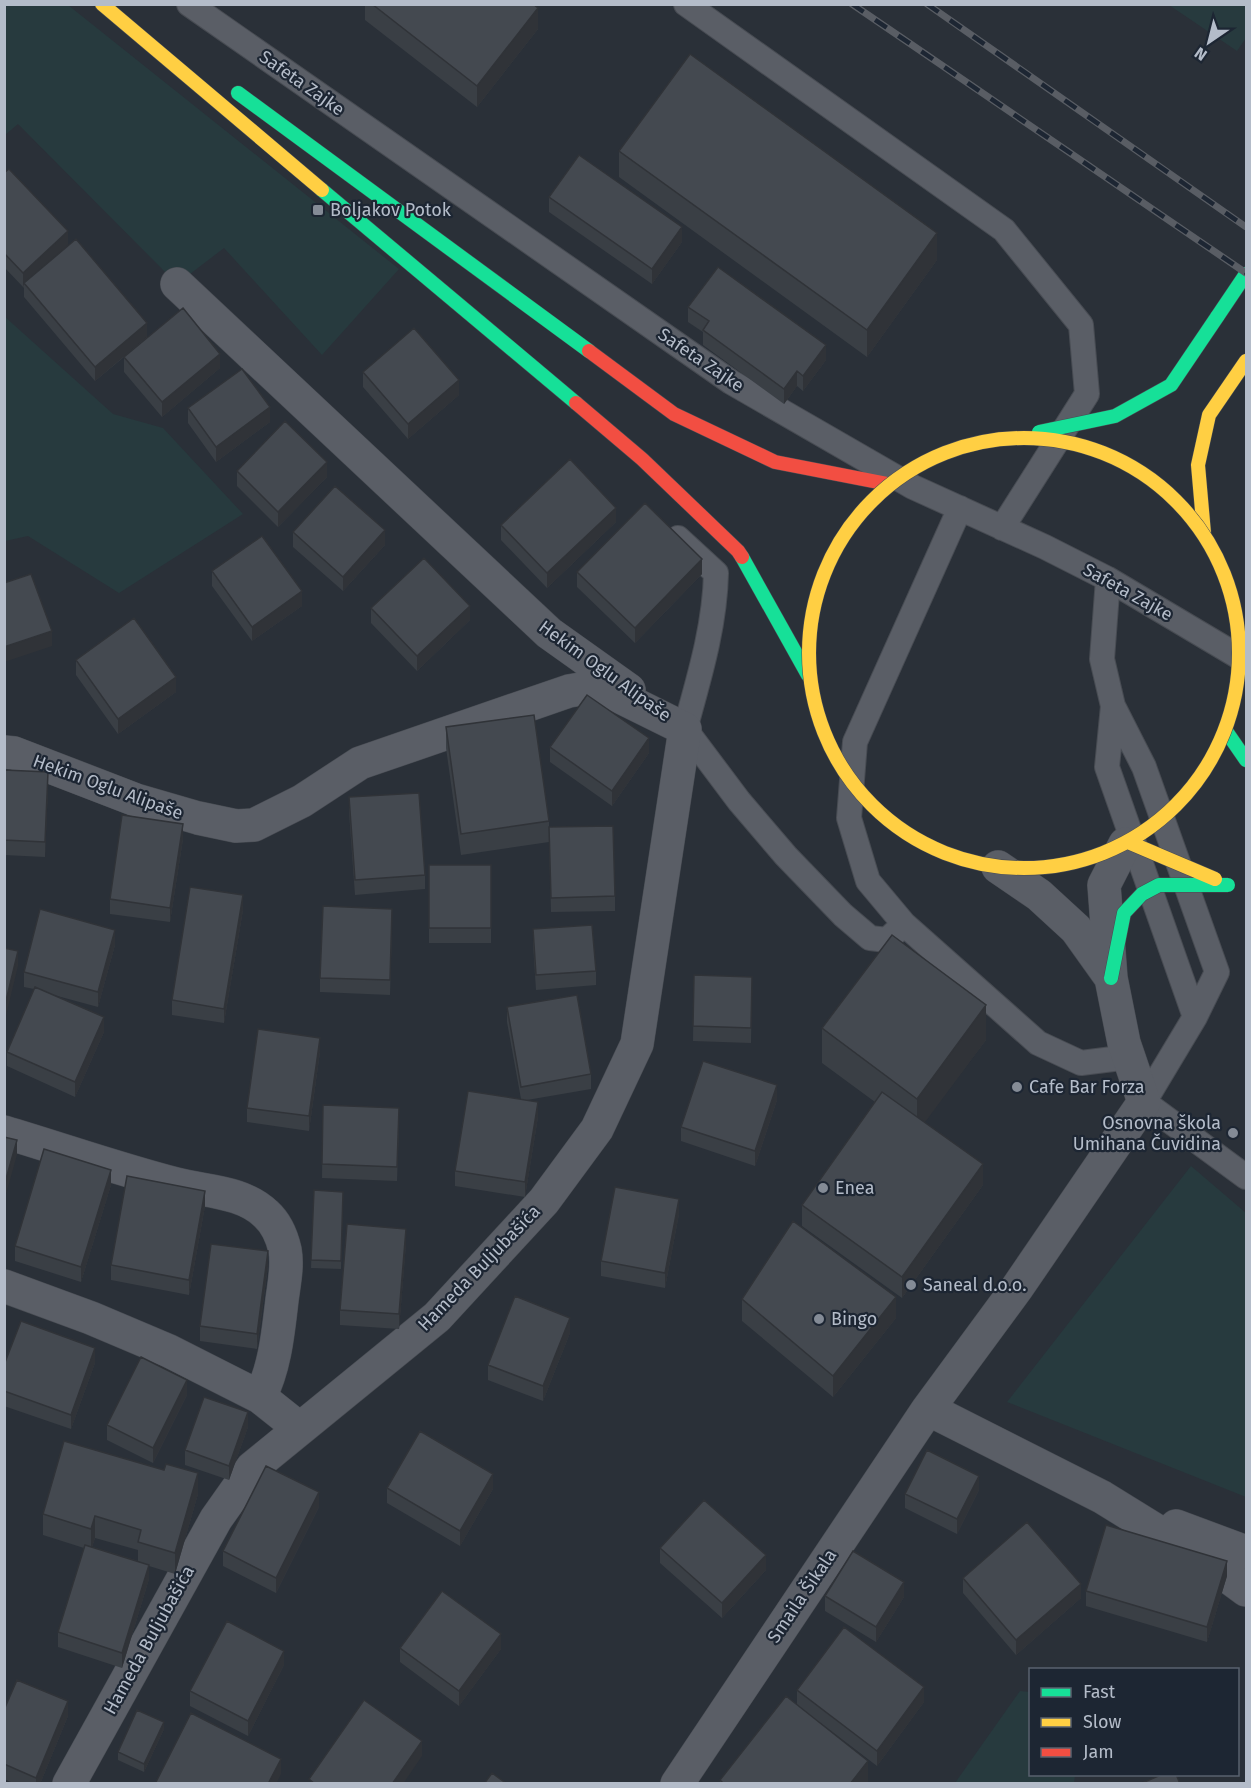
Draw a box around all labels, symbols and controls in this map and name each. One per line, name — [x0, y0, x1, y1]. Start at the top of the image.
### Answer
north arrow — [1179, 12, 1239, 72]
text: N — [1191, 43, 1210, 65]
street label: Safeta Zajke — [255, 46, 349, 120]
place label: Boljakov Potok — [330, 199, 452, 221]
marker: Boljakov Potok — [311, 203, 325, 217]
street label: Safeta Zajke — [654, 323, 748, 397]
street label: Safeta Zajke — [1079, 558, 1177, 626]
street label: Hekim Oglu Alipaše — [535, 616, 675, 726]
street label: Hekim Oglu Alipaše — [30, 750, 186, 824]
place label: Cafe Bar Forza — [1029, 1076, 1144, 1098]
marker: Cafe Bar Forza — [1010, 1080, 1024, 1094]
place label: Osnovna škola Umihana Čuvidina — [1073, 1112, 1221, 1155]
marker: Osnovna škola Umihana Čuvidina — [1226, 1126, 1240, 1140]
place label: Enea — [835, 1177, 874, 1199]
marker: Enea — [816, 1181, 830, 1195]
street label: Hameda Buljubašića — [413, 1200, 545, 1336]
place label: Saneal d.o.o. — [923, 1274, 1026, 1296]
marker: Saneal d.o.o. — [904, 1278, 918, 1292]
place label: Bingo — [831, 1308, 877, 1330]
marker: Bingo — [812, 1312, 826, 1326]
street label: Smaila Šikala — [763, 1545, 841, 1647]
street label: Hameda Buljubašića — [99, 1562, 199, 1718]
legend — [1029, 1668, 1239, 1776]
text: Fast — [1083, 1681, 1116, 1703]
text: Slow — [1083, 1711, 1122, 1733]
text: Jam — [1083, 1741, 1114, 1763]

